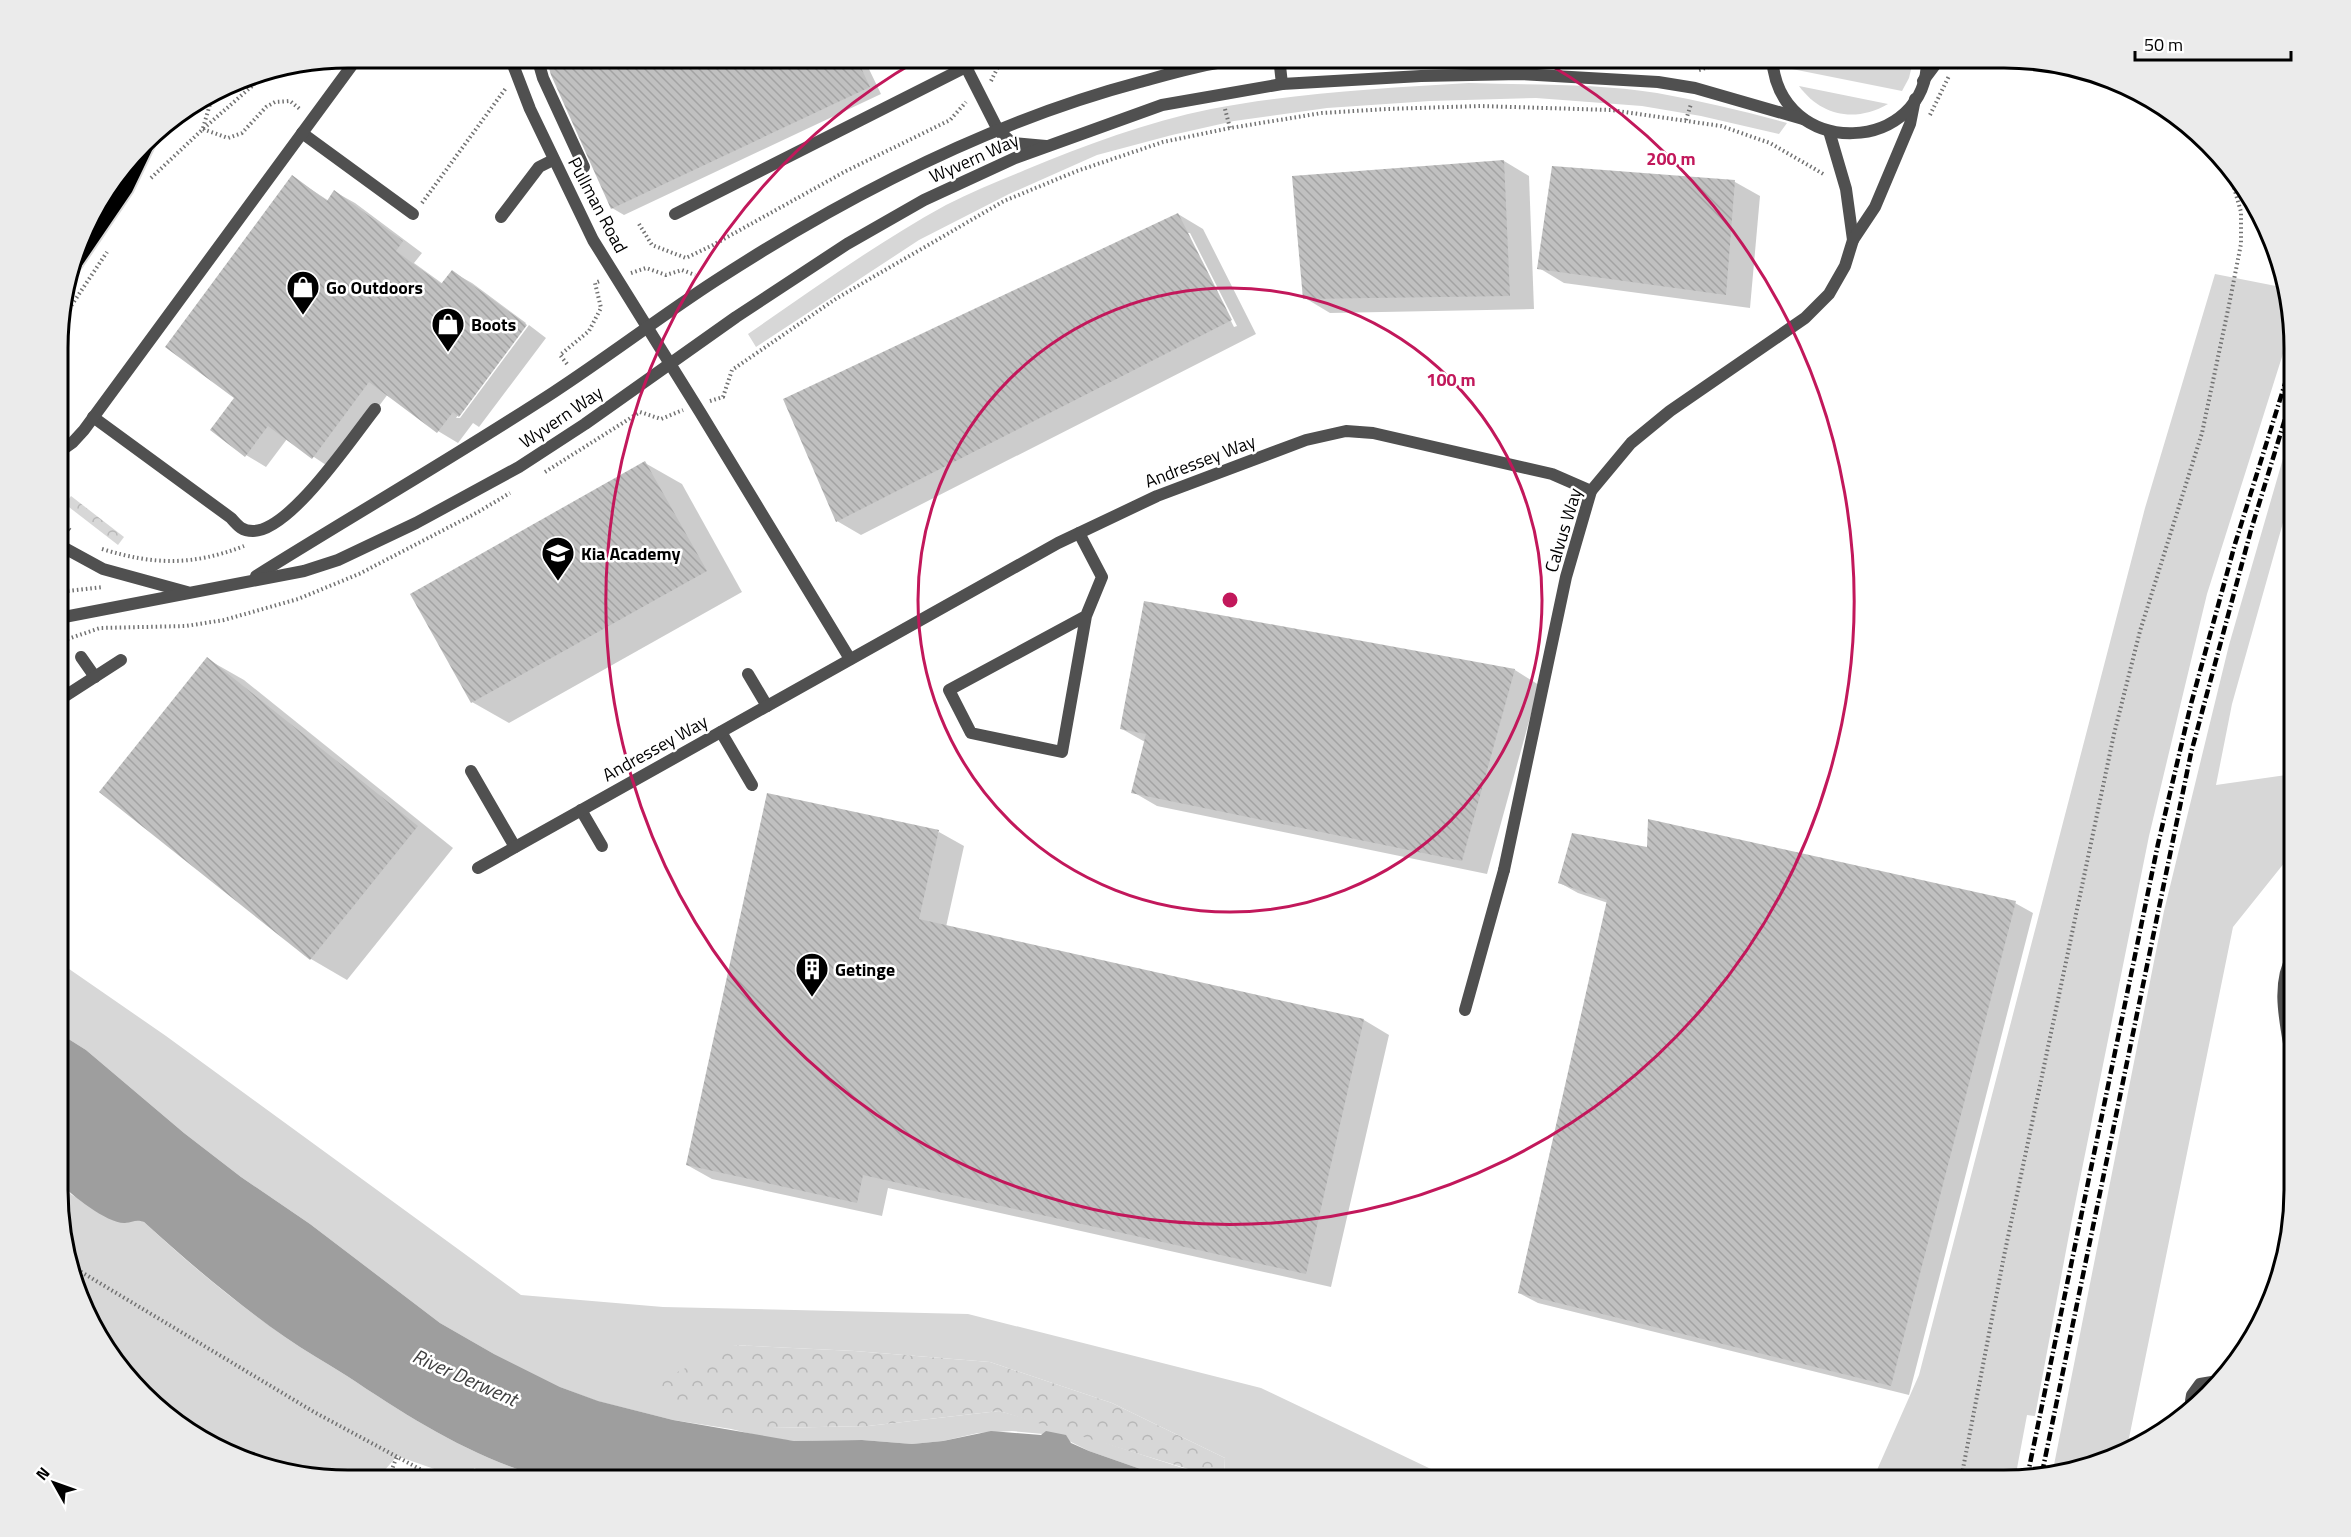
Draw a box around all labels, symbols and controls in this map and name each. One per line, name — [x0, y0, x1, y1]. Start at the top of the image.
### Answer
scale bar — [2135, 24, 2291, 62]
text: 50 m — [2144, 31, 2183, 58]
street label: Wyvern Way — [925, 126, 1023, 190]
text: 200 m — [1646, 145, 1696, 172]
street label: Pullman Road — [561, 152, 635, 258]
shop icon: Go Outdoors — [285, 269, 321, 316]
place label: Go Outdoors — [326, 274, 423, 301]
shop icon: Boots — [430, 306, 466, 353]
place label: Boots — [471, 311, 516, 338]
text: 100 m — [1426, 366, 1476, 393]
street label: Wyvern Way — [514, 379, 608, 455]
street label: Andressey Way — [1141, 427, 1260, 495]
street label: Calvus Way — [1537, 484, 1589, 575]
school or university icon: Kia Academy — [540, 535, 576, 582]
place label: Kia Academy — [581, 540, 681, 567]
centre of rings — [1220, 590, 1240, 610]
street label: Andressey Way — [597, 708, 713, 788]
building icon: Getinge — [794, 951, 830, 998]
place label: Getinge — [835, 956, 895, 983]
water label: River Derwent — [408, 1340, 525, 1415]
north arrow — [24, 1453, 84, 1513]
text: N — [30, 1461, 55, 1485]

